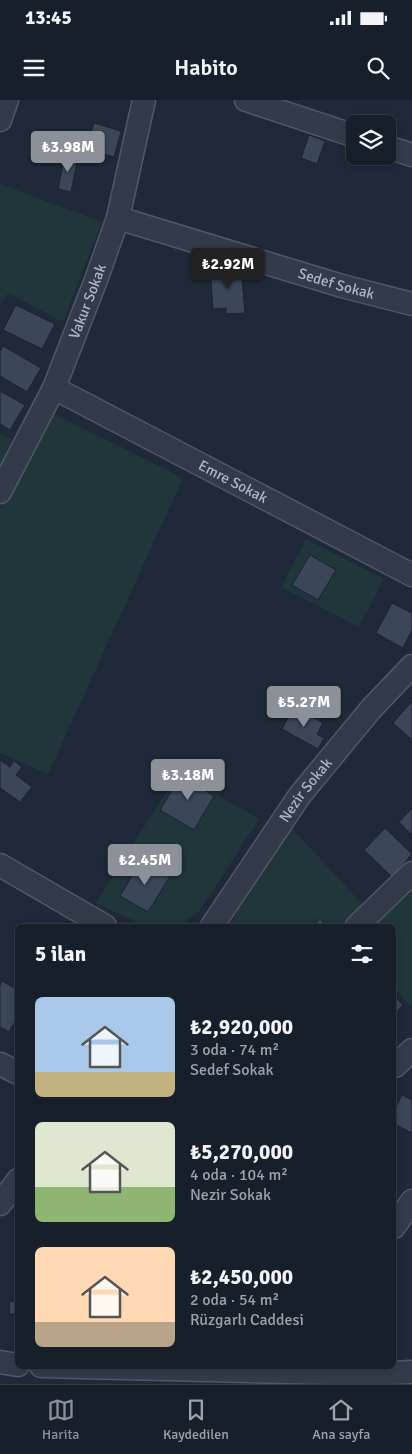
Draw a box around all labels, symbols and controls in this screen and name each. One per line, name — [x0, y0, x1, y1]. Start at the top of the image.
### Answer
text: 13:45 — [25, 6, 72, 30]
icon: menu — [20, 54, 48, 82]
text: Habito — [174, 54, 238, 81]
icon: search — [364, 54, 392, 82]
map controls — [346, 115, 396, 165]
button: layers — [346, 115, 396, 165]
pin: ₺3.98M — [27, 130, 109, 173]
text: ₺3.98M — [42, 137, 94, 157]
pin: ₺2.92M — [187, 248, 269, 290]
text: ₺2.92M — [202, 254, 254, 274]
street label: Vakur Sokak — [65, 261, 110, 341]
street label: Sedef Sokak — [296, 264, 377, 303]
street label: Emre Sokak — [195, 456, 271, 507]
pin: ₺5.27M — [263, 686, 345, 728]
text: ₺5.27M — [278, 692, 330, 712]
street label: Nezir Sokak — [275, 754, 336, 826]
pin: ₺3.18M — [147, 758, 229, 801]
text: ₺3.18M — [162, 765, 214, 785]
pin: ₺2.45M — [104, 844, 186, 886]
text: ₺2.45M — [119, 850, 171, 870]
icon: filters — [348, 940, 376, 968]
text: 5 ilan — [35, 941, 86, 967]
text: ₺2,920,000 — [190, 1014, 293, 1040]
icon: home — [75, 1017, 135, 1077]
text: 3 oda · 74 m² — [190, 1040, 279, 1060]
text: Sedef Sokak — [190, 1060, 274, 1080]
text: ₺5,270,000 — [190, 1139, 293, 1165]
icon: home — [75, 1142, 135, 1202]
text: 4 oda · 104 m² — [190, 1165, 288, 1185]
text: Nezir Sokak — [190, 1185, 271, 1205]
text: ₺2,450,000 — [190, 1264, 293, 1290]
icon: home — [75, 1267, 135, 1327]
text: 2 oda · 54 m² — [190, 1290, 279, 1310]
text: Rüzgarlı Caddesi — [190, 1310, 304, 1330]
tab: Harita — [42, 1396, 79, 1443]
tab: Kaydedilen — [163, 1396, 229, 1443]
tab: Ana sayfa — [312, 1396, 370, 1443]

